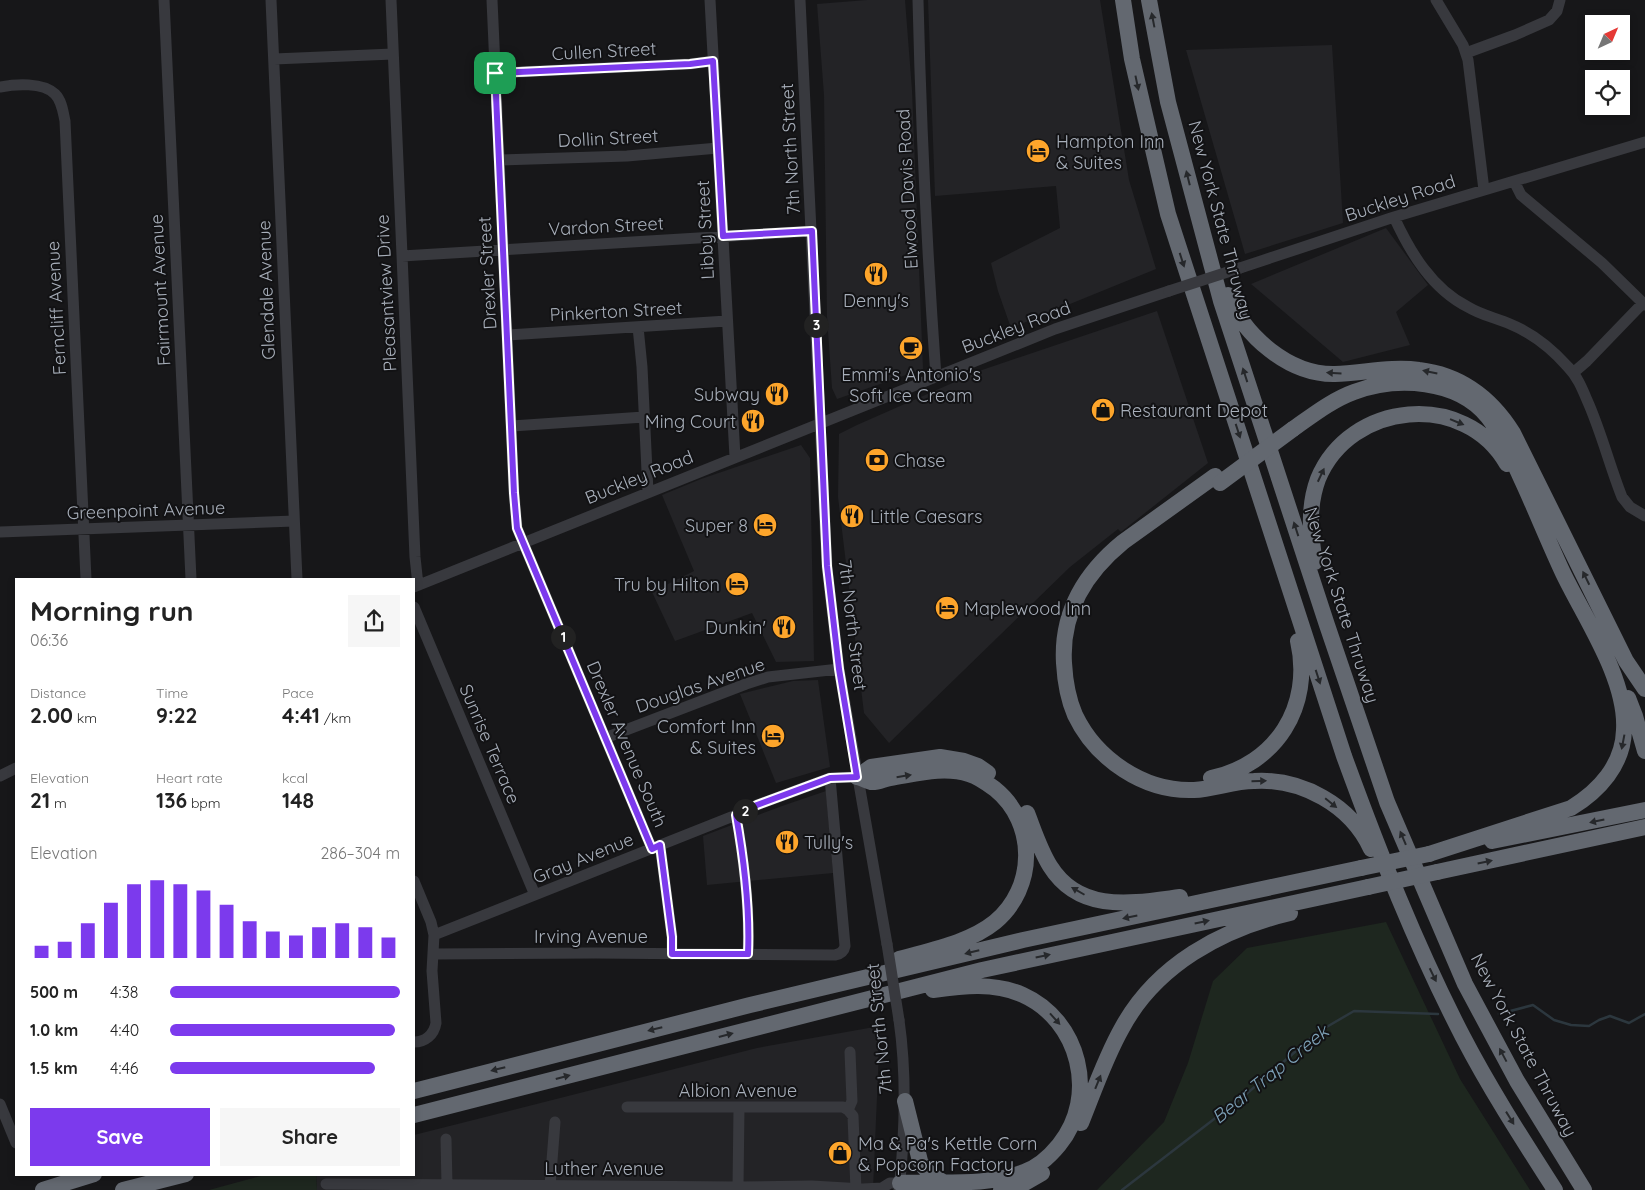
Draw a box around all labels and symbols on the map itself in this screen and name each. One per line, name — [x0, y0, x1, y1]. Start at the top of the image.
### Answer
one-way arrow — [1148, 11, 1156, 27]
north arrow — [1585, 15, 1630, 60]
street label: Cullen Street — [551, 37, 657, 65]
pin — [474, 52, 516, 94]
one-way arrow — [1133, 75, 1141, 90]
street label: 7th North Street — [775, 83, 805, 215]
street label: Elwood Davis Road — [891, 108, 923, 270]
street label: New York State Thruway — [1183, 118, 1259, 322]
street label: Dollin Street — [557, 124, 659, 152]
place label: Hampton Inn & Suites — [1056, 130, 1165, 174]
hotel icon: Hampton Inn & Suites — [1025, 138, 1051, 164]
street label: Buckley Road — [1342, 169, 1458, 227]
one-way arrow — [1184, 171, 1192, 186]
street label: Libby Street — [691, 180, 719, 280]
street label: Vardon Street — [548, 211, 664, 241]
street label: Fairmount Avenue — [145, 213, 175, 367]
street label: Pleasantview Drive — [370, 214, 402, 372]
street label: Drexler Street — [473, 216, 501, 330]
street label: Glendale Avenue — [252, 220, 280, 360]
street label: Ferncliff Avenue — [41, 240, 71, 376]
one-way arrow — [1179, 253, 1187, 268]
restaurant icon: Denny's — [863, 261, 889, 287]
place label: Denny's — [843, 289, 909, 312]
street label: Pinkerton Street — [549, 296, 683, 326]
street label: Buckley Road — [958, 296, 1074, 358]
pin: 3 — [804, 312, 828, 338]
cafe icon: Emmi's Antonio's Soft Ice Cream — [898, 335, 924, 361]
place label: Emmi's Antonio's Soft Ice Cream — [841, 363, 981, 407]
one-way arrow — [1241, 367, 1249, 382]
one-way arrow — [1423, 368, 1438, 376]
one-way arrow — [1326, 369, 1342, 377]
restaurant icon: Subway — [764, 381, 790, 407]
place label: Subway — [694, 383, 760, 406]
shop icon: Restaurant Depot — [1090, 397, 1116, 423]
place label: Restaurant Depot — [1120, 399, 1268, 422]
restaurant icon: Ming Court — [740, 408, 766, 434]
place label: Ming Court — [645, 410, 736, 433]
one-way arrow — [1450, 419, 1465, 427]
one-way arrow — [1235, 424, 1242, 439]
street label: Buckley Road — [582, 445, 696, 509]
bank icon: Chase — [864, 447, 890, 473]
place label: Chase — [894, 449, 946, 472]
one-way arrow — [1317, 468, 1325, 482]
street label: Greenpoint Avenue — [66, 496, 226, 524]
restaurant icon: Little Caesars — [839, 503, 865, 529]
street label: New York State Thruway — [1299, 504, 1385, 706]
place label: Little Caesars — [870, 505, 982, 528]
hotel icon: Super 8 — [752, 512, 778, 538]
place label: Super 8 — [685, 514, 748, 537]
one-way arrow — [1291, 521, 1299, 536]
street label: 7th North Street — [834, 558, 872, 692]
hotel icon: Tru by Hilton — [724, 571, 750, 597]
one-way arrow — [1582, 571, 1590, 585]
place label: Tru by Hilton — [614, 573, 720, 596]
hotel icon: Maplewood Inn — [934, 595, 960, 621]
place label: Maplewood Inn — [964, 597, 1091, 620]
restaurant icon: Dunkin' — [771, 614, 797, 640]
place label: Dunkin' — [705, 616, 766, 639]
pin: 1 — [550, 624, 576, 650]
street label: Douglas Avenue — [632, 652, 768, 718]
street label: Drexler Avenue South — [582, 657, 672, 831]
one-way arrow — [1315, 669, 1322, 684]
street label: Sunrise Terrace — [454, 681, 526, 807]
place label: Comfort Inn & Suites — [657, 715, 756, 759]
hotel icon: Comfort Inn & Suites — [760, 723, 786, 749]
one-way arrow — [1618, 734, 1626, 750]
one-way arrow — [896, 772, 912, 780]
one-way arrow — [1251, 777, 1267, 785]
pin: 2 — [732, 798, 758, 824]
one-way arrow — [1324, 798, 1337, 809]
one-way arrow — [1589, 817, 1605, 825]
street label: Gray Avenue — [529, 827, 637, 889]
restaurant icon: Tully's — [774, 829, 800, 855]
place label: Tully's — [804, 831, 853, 854]
one-way arrow — [1398, 831, 1406, 845]
one-way arrow — [1478, 858, 1493, 866]
one-way arrow — [1072, 887, 1085, 896]
one-way arrow — [1123, 913, 1138, 921]
one-way arrow — [1194, 918, 1209, 926]
street label: Irving Avenue — [534, 925, 648, 948]
one-way arrow — [964, 948, 979, 956]
street label: New York State Thruway — [1466, 949, 1582, 1141]
one-way arrow — [1035, 952, 1051, 960]
street label: 7th North Street — [861, 962, 897, 1096]
one-way arrow — [1429, 968, 1437, 982]
one-way arrow — [1049, 1012, 1061, 1024]
water label: Bear Trap Creek — [1207, 1018, 1335, 1129]
one-way arrow — [648, 1025, 663, 1033]
one-way arrow — [718, 1031, 733, 1039]
one-way arrow — [1499, 1047, 1507, 1062]
one-way arrow — [490, 1066, 505, 1074]
one-way arrow — [555, 1073, 570, 1081]
one-way arrow — [1094, 1074, 1102, 1089]
street label: Albion Avenue — [679, 1079, 797, 1102]
one-way arrow — [1505, 1111, 1514, 1125]
place label: Ma & Pa's Kettle Corn & Popcorn Factory — [858, 1132, 1037, 1176]
shop icon: Ma & Pa's Kettle Corn & Popcorn Factory — [827, 1140, 853, 1166]
street label: Luther Avenue — [544, 1157, 664, 1180]

